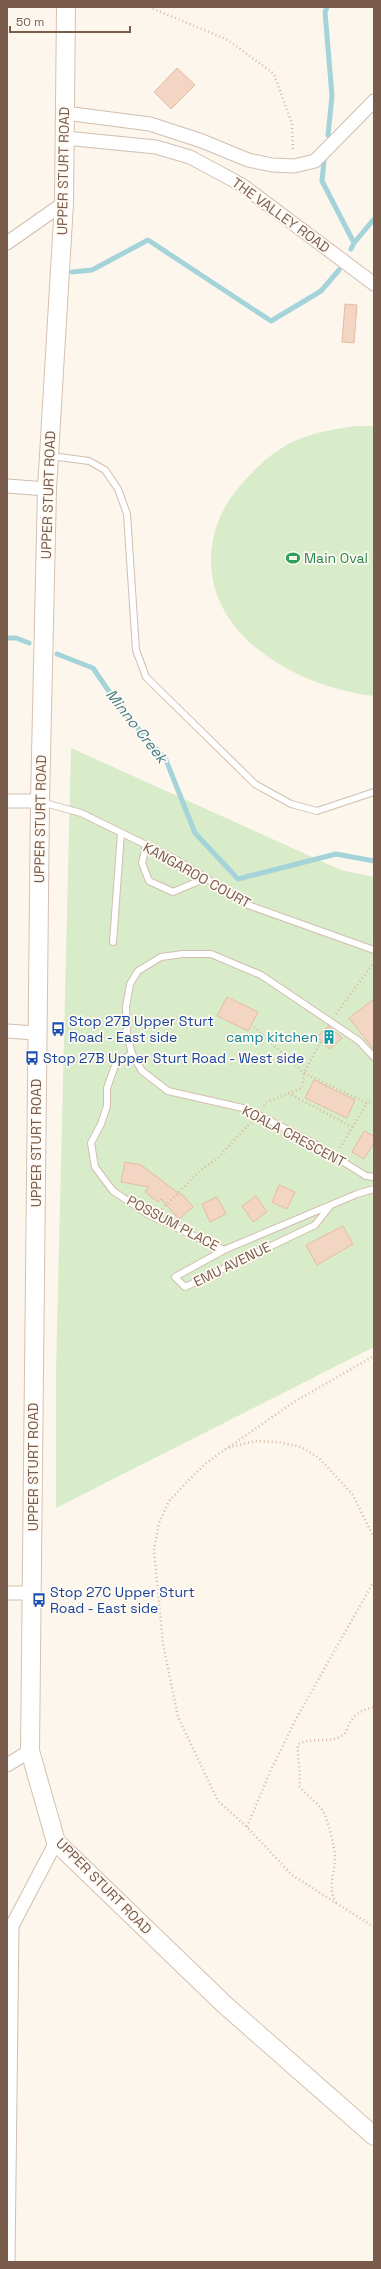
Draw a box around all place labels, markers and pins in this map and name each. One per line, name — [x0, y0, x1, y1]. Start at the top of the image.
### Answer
place label: Main Oval — [304, 549, 368, 567]
sports icon: Main Oval — [285, 550, 301, 566]
place label: Stop 27B Upper Sturt Road - East side — [69, 1012, 214, 1046]
bus stop icon: Stop 27B Upper Sturt Road - East side — [50, 1021, 66, 1037]
place label: camp kitchen — [226, 1028, 318, 1046]
building icon: camp kitchen — [321, 1029, 337, 1045]
place label: Stop 27B Upper Sturt Road - West side — [43, 1049, 304, 1067]
bus stop icon: Stop 27B Upper Sturt Road - West side — [24, 1050, 40, 1066]
place label: Stop 27C Upper Sturt Road - East side — [50, 1583, 195, 1617]
bus stop icon: Stop 27C Upper Sturt Road - East side — [31, 1592, 47, 1608]

